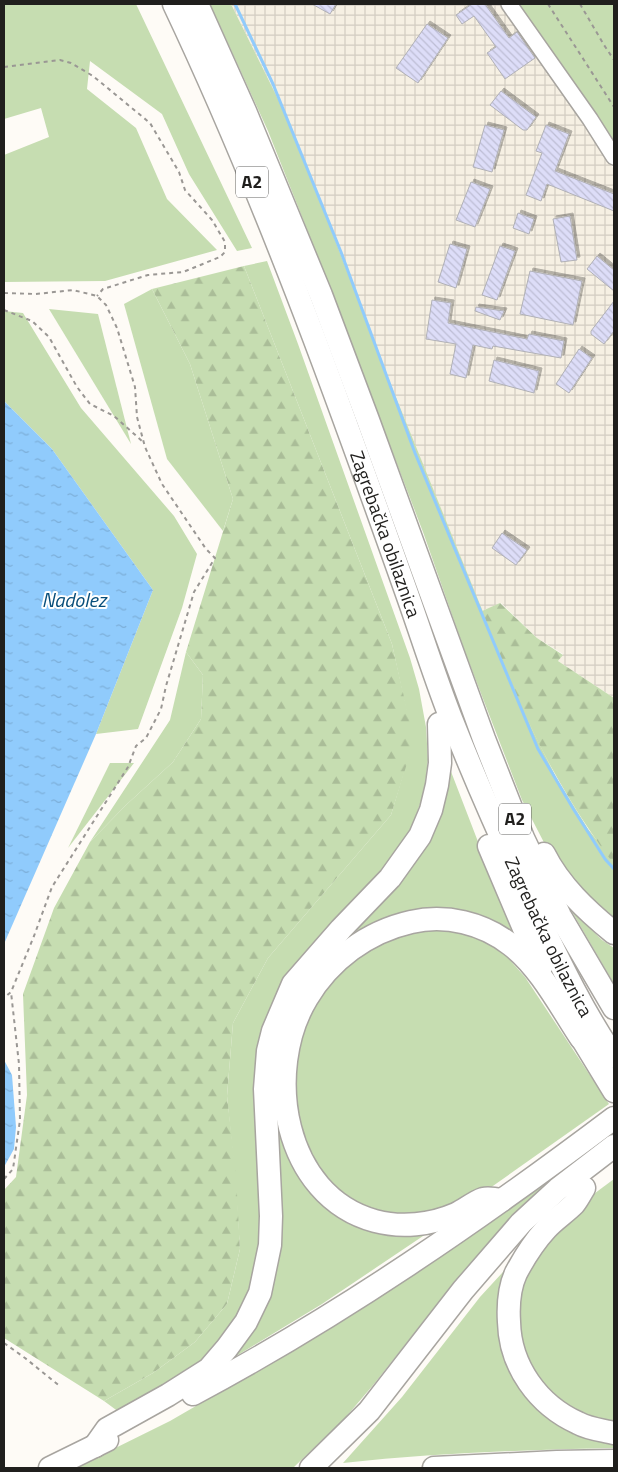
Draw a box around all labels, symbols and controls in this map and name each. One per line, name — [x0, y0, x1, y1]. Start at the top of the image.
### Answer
road number: A2 — [236, 166, 268, 198]
street label: Zagrebačka obilaznica — [343, 447, 429, 622]
water label: Nadolez — [42, 584, 108, 615]
road number: A2 — [499, 804, 531, 834]
street label: Zagrebačka obilaznica — [498, 852, 601, 1022]

